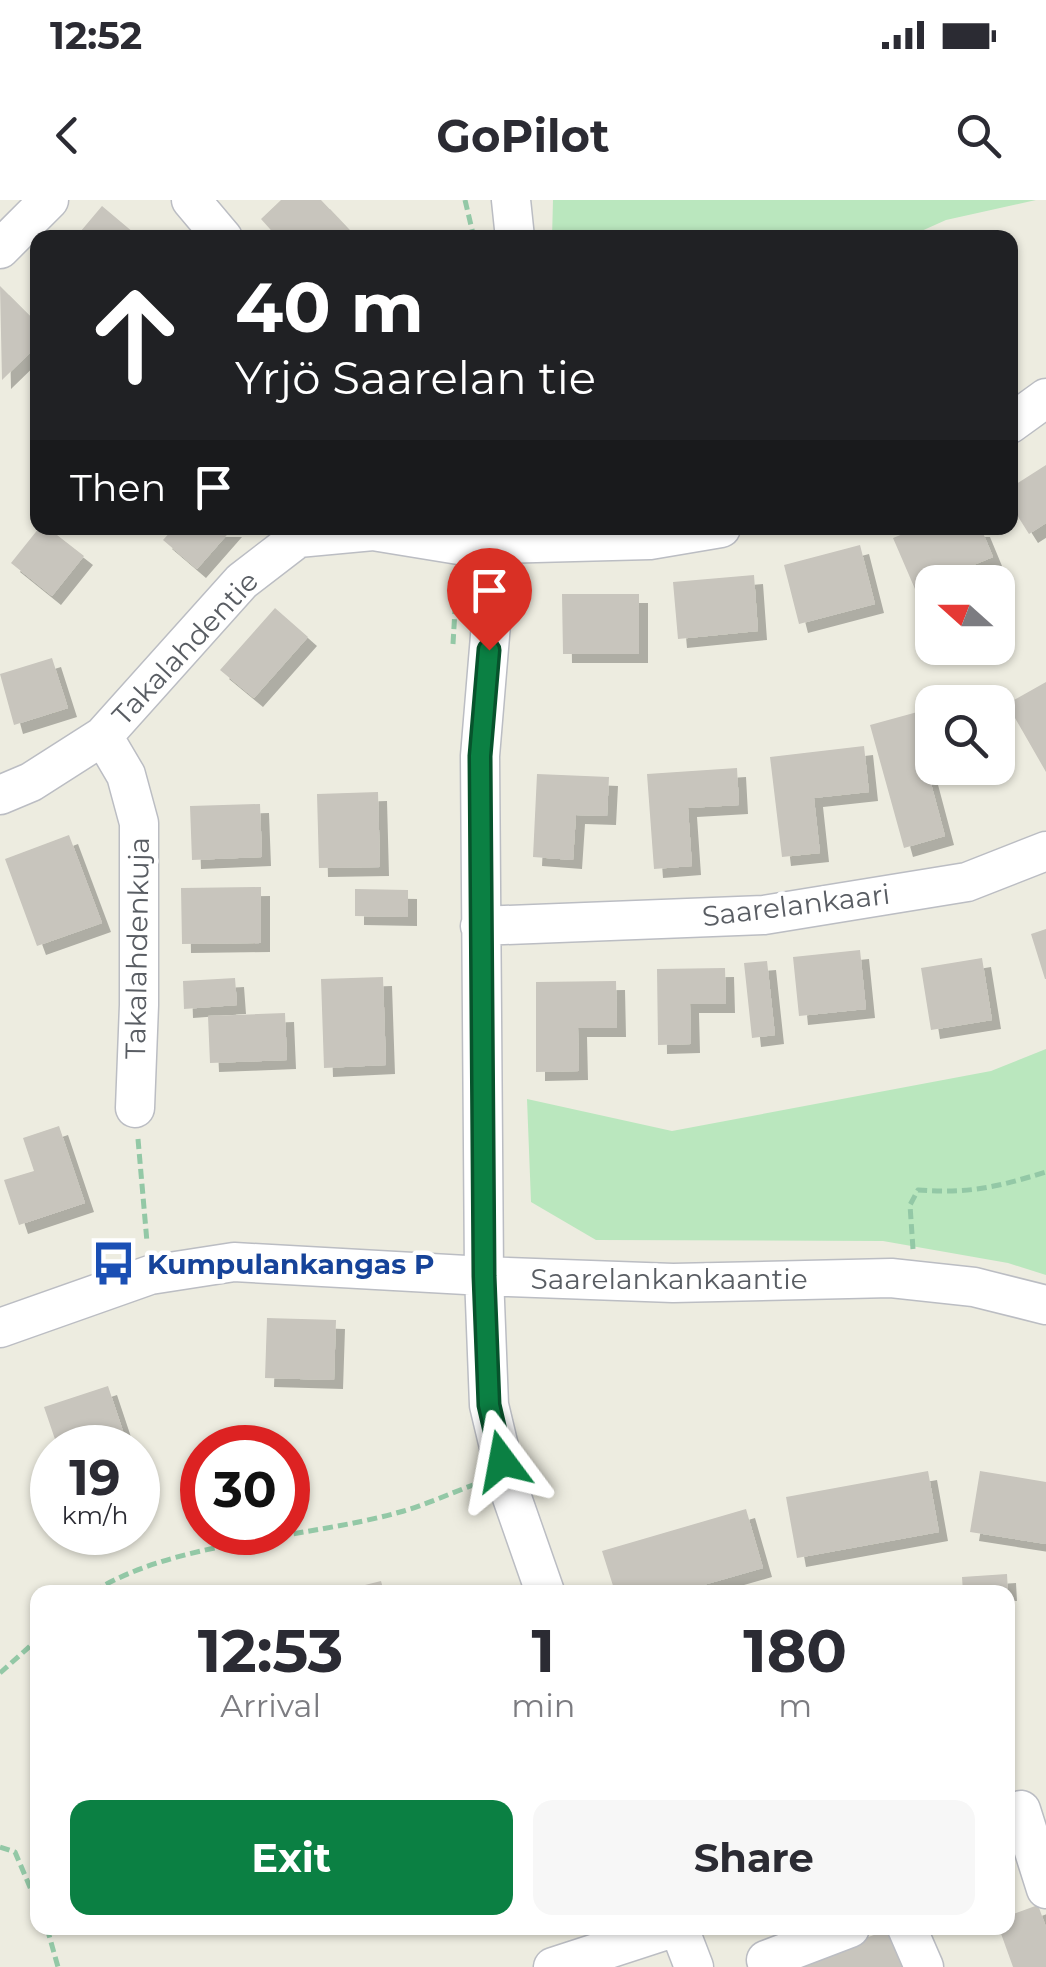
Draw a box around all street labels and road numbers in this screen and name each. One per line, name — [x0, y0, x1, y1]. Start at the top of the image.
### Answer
street label: Takalahdentie — [105, 564, 265, 732]
street label: Takalahdenkuja — [118, 837, 156, 1059]
street label: Saarelankaari — [700, 877, 892, 933]
street label: Saarelankankaantie — [530, 1262, 808, 1296]

